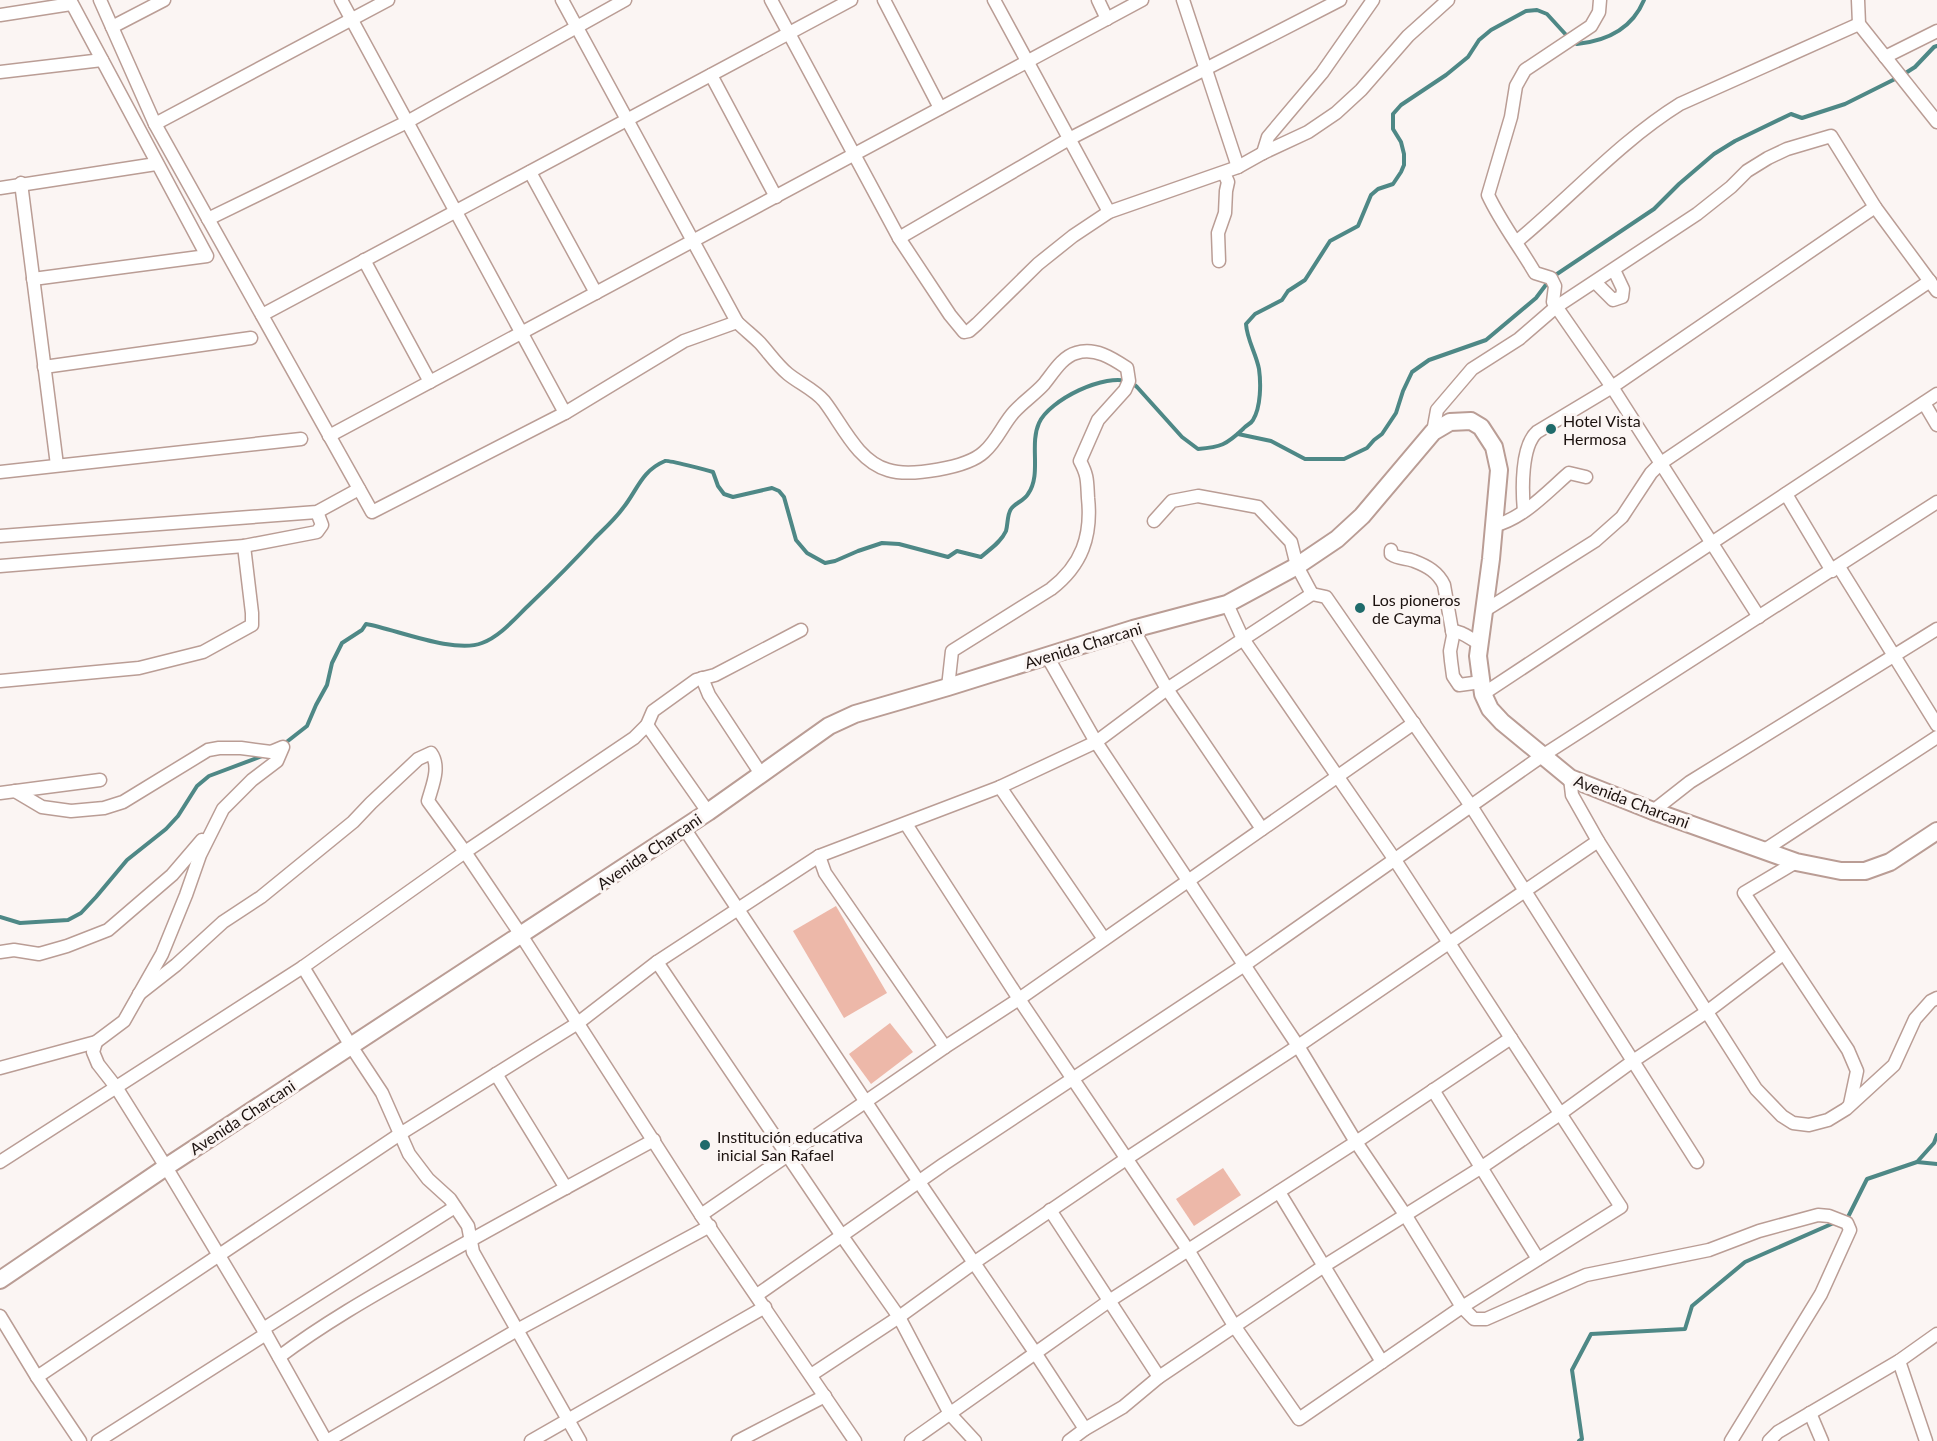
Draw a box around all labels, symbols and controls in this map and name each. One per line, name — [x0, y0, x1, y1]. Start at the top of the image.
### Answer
place label: Hotel Vista Hermosa — [1563, 411, 1641, 448]
marker: Hotel Vista Hermosa — [1544, 422, 1558, 436]
place label: Los pioneros de Cayma — [1372, 590, 1461, 627]
marker: Los pioneros de Cayma — [1353, 601, 1367, 615]
street label: Avenida Charcani — [1022, 618, 1144, 672]
street label: Avenida Charcani — [1572, 770, 1692, 832]
street label: Avenida Charcani — [593, 809, 705, 893]
street label: Avenida Charcani — [186, 1076, 298, 1158]
place label: Institución educativa inicial San Rafael — [717, 1127, 863, 1164]
marker: Institución educativa inicial San Rafael — [698, 1138, 712, 1152]

